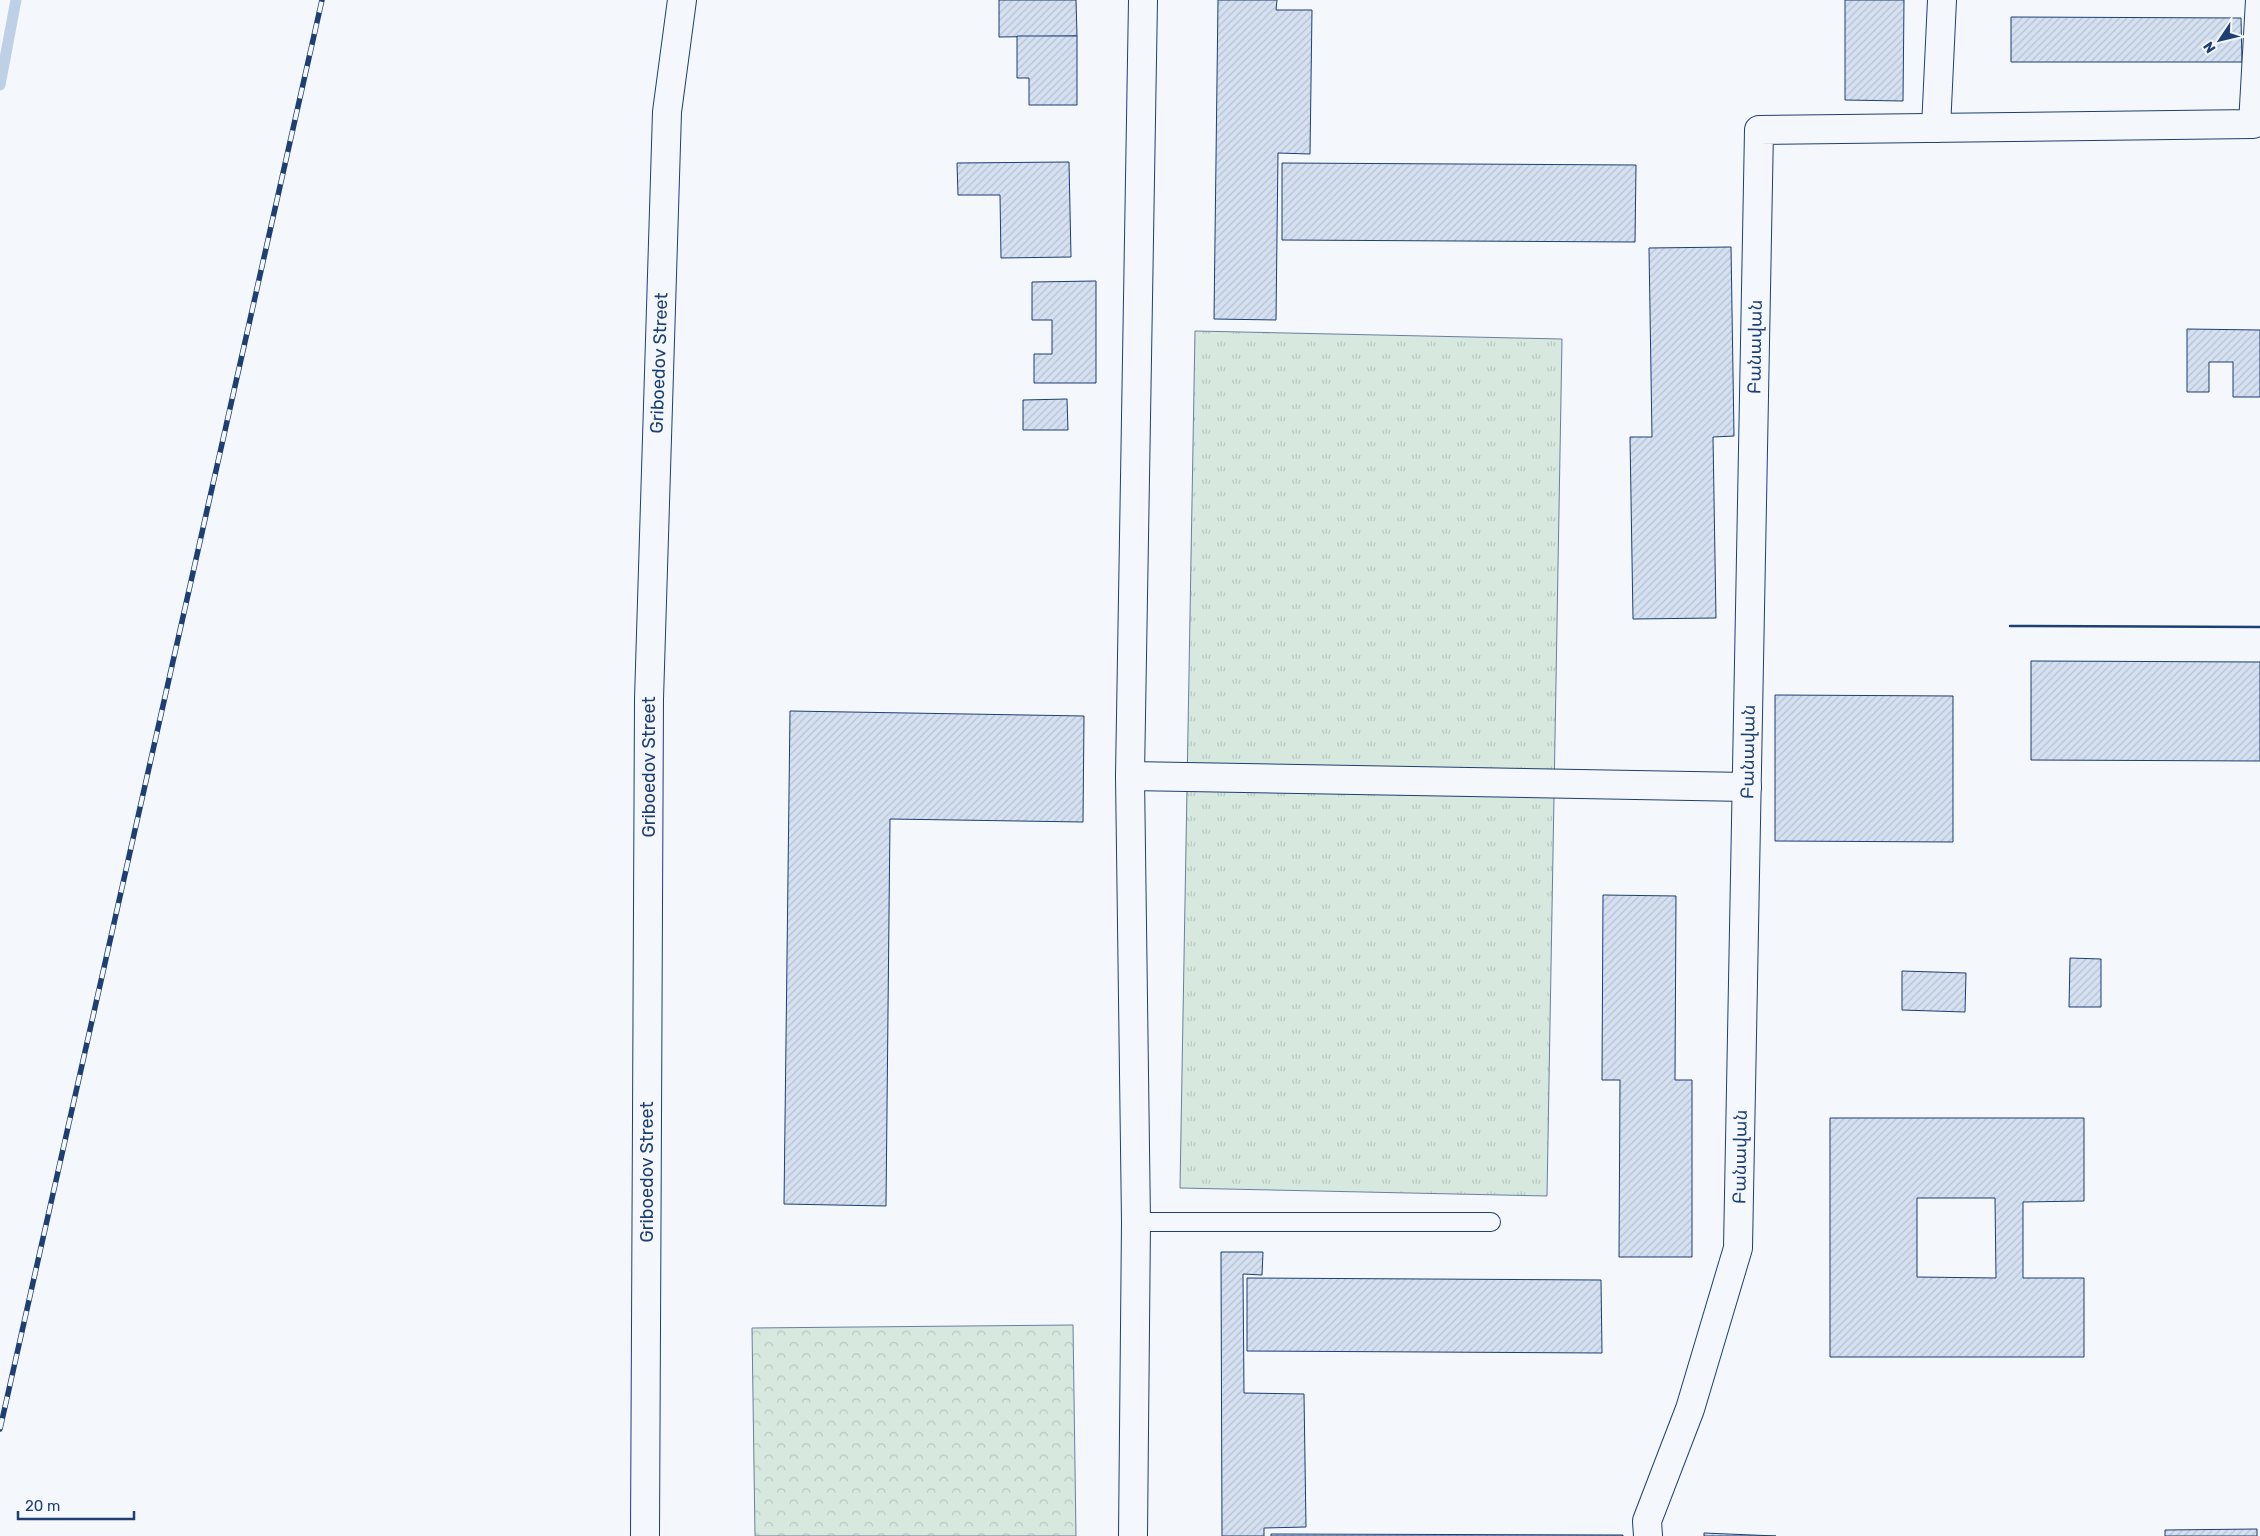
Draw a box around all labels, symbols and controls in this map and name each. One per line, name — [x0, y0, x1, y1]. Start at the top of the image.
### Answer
north arrow — [2195, 15, 2245, 65]
text: N — [2200, 38, 2220, 56]
street label: Griboedov Street — [646, 292, 672, 434]
street label: Բանավան — [1743, 300, 1767, 394]
street label: Griboedov Street — [638, 696, 660, 838]
street label: Բանավան — [1736, 705, 1760, 799]
street label: Griboedov Street — [636, 1101, 658, 1243]
street label: Բանավան — [1728, 1110, 1752, 1204]
scale bar — [18, 1488, 134, 1520]
text: 20 m — [25, 1497, 60, 1515]

